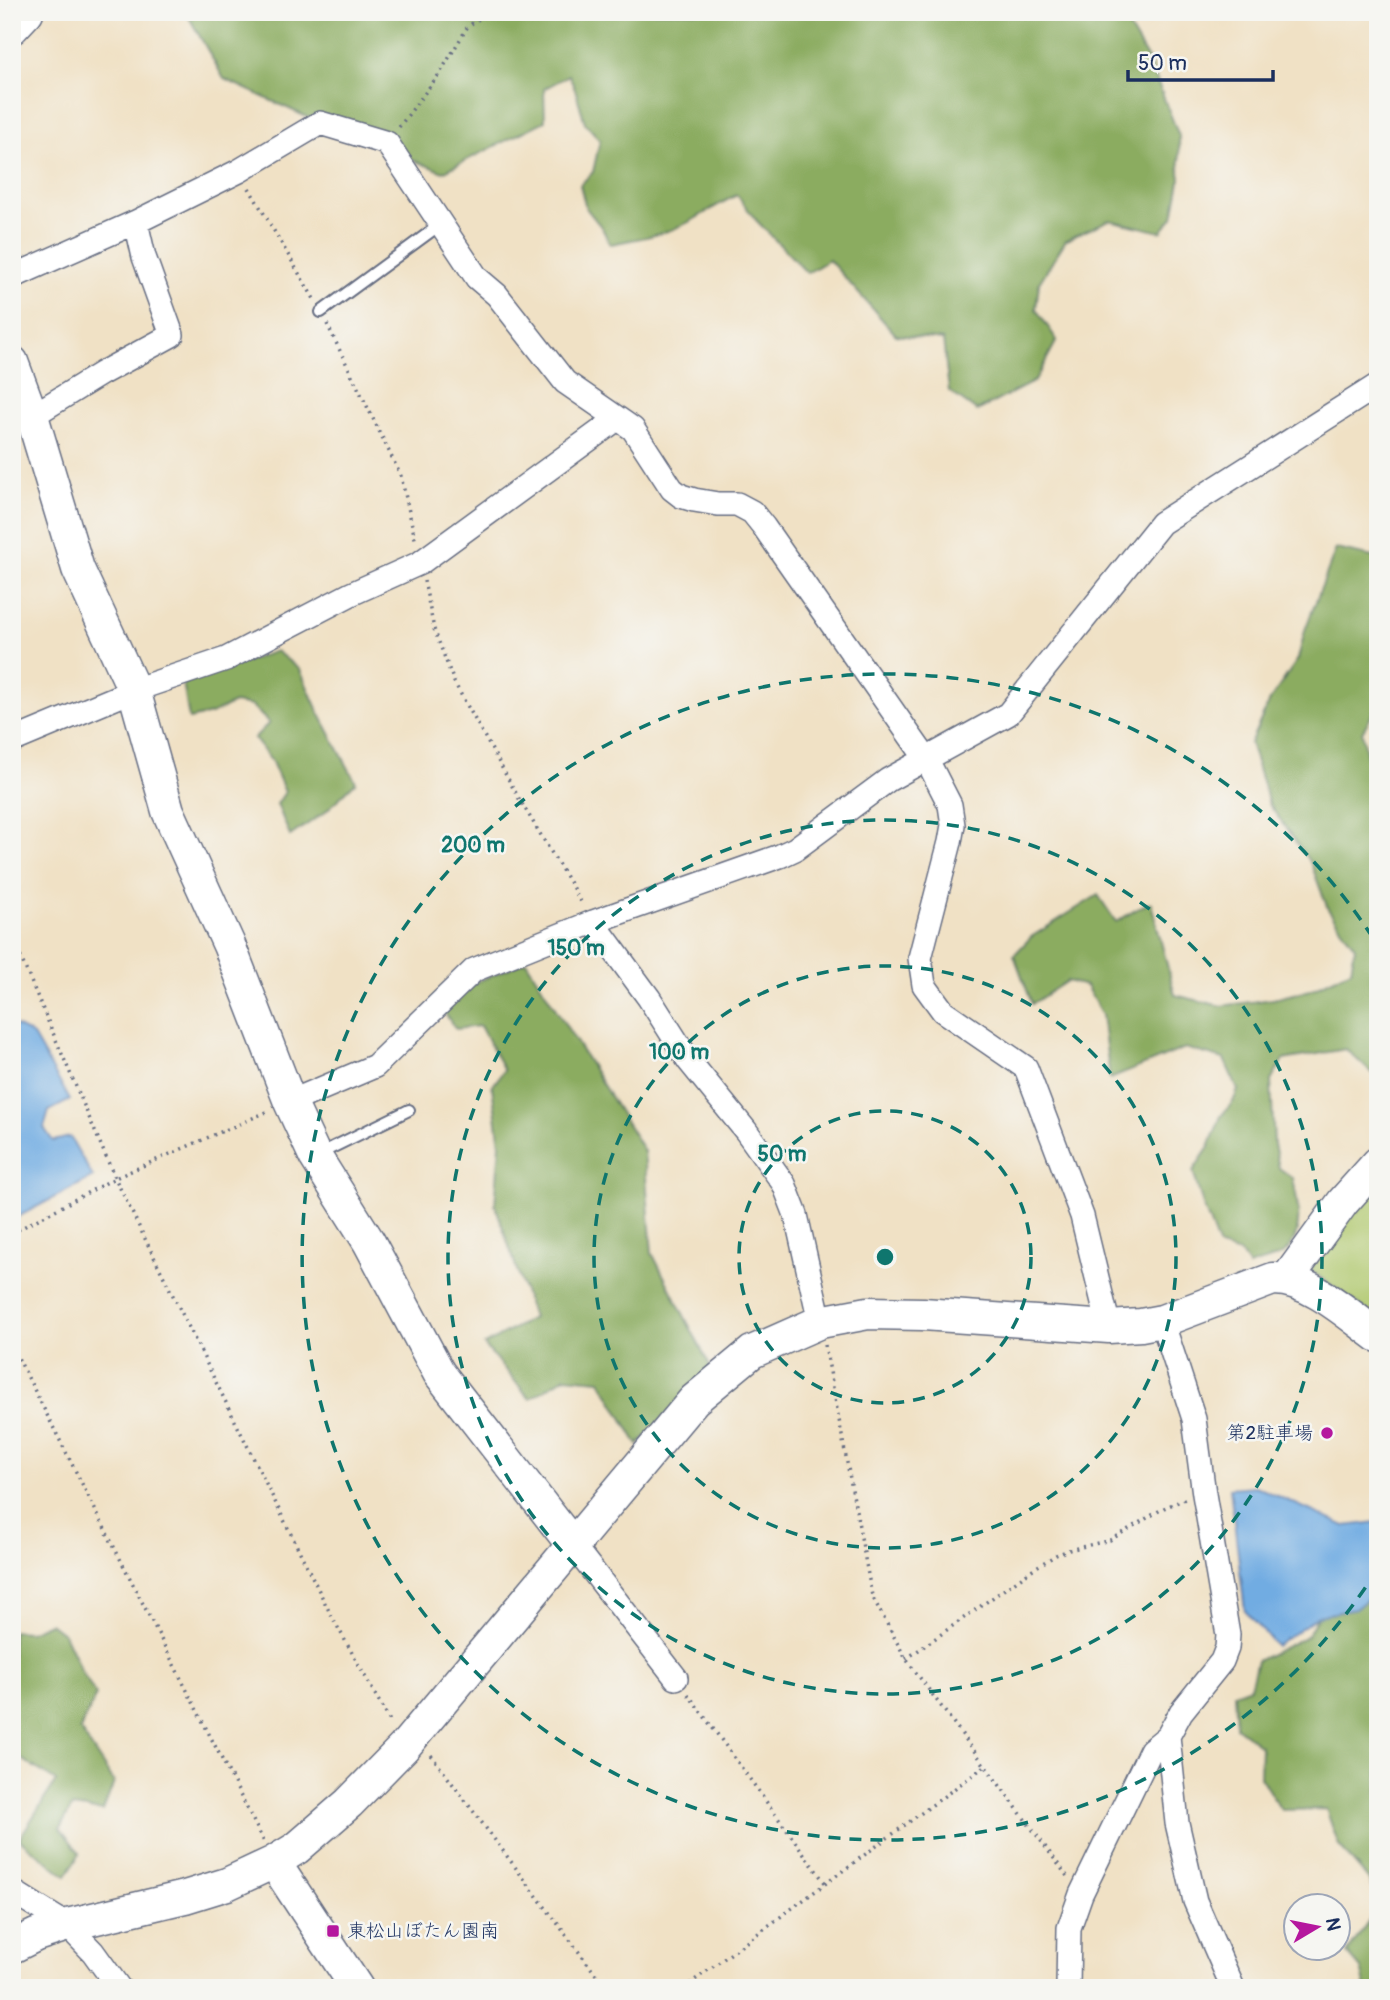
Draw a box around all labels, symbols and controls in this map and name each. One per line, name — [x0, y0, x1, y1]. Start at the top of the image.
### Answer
scale bar — [1128, 38, 1273, 82]
text: 50 m — [1138, 50, 1187, 77]
text: 200 m — [441, 832, 505, 859]
text: 150 m — [547, 935, 605, 962]
text: 100 m — [649, 1039, 709, 1066]
text: 50 m — [758, 1141, 807, 1168]
centre of rings — [873, 1245, 897, 1269]
place label: 第2駐車場 — [1226, 1421, 1313, 1445]
marker: 第2駐車場 — [1319, 1425, 1335, 1441]
north arrow — [1282, 1892, 1352, 1962]
text: N — [1320, 1916, 1346, 1933]
place label: 東松山ぼたん園南 — [347, 1919, 499, 1943]
marker: 東松山ぼたん園南 — [325, 1923, 341, 1939]

